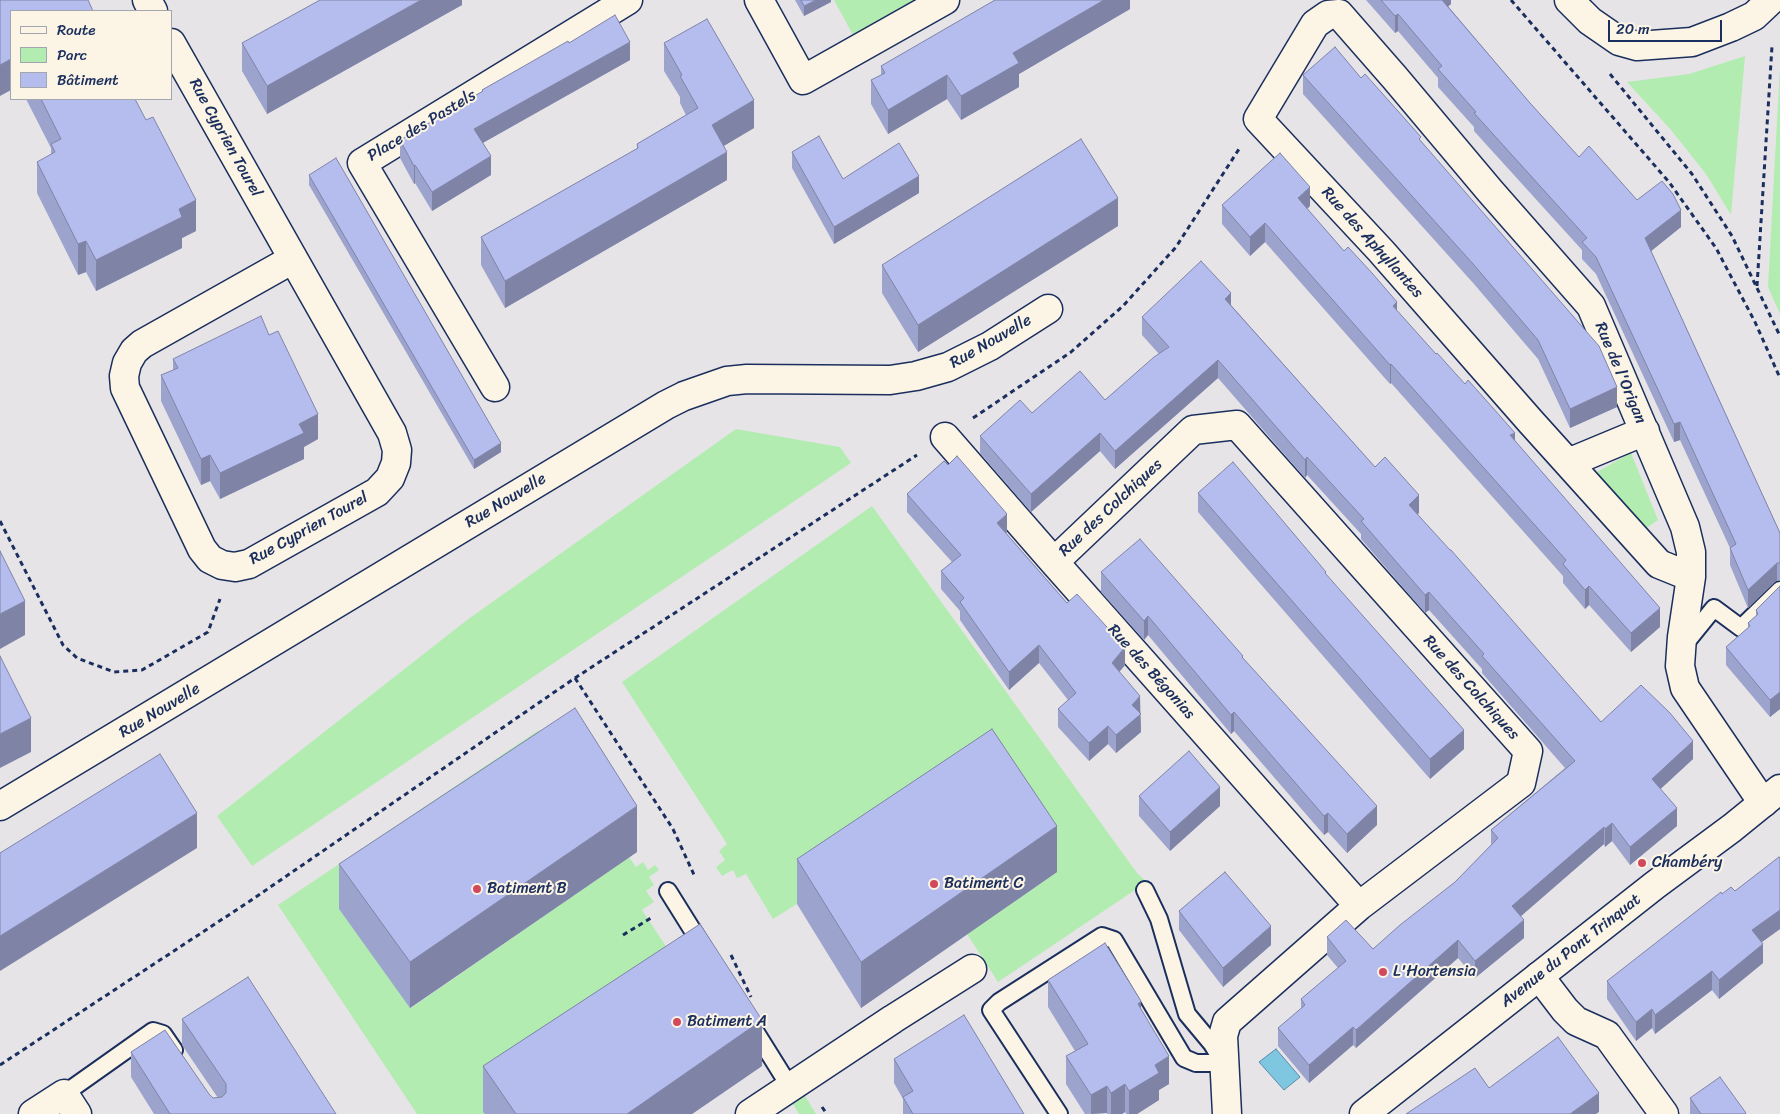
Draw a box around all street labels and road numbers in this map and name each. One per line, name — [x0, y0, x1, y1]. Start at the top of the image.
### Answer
street label: Rue Cyprien Tourel — [185, 75, 265, 201]
street label: Place des Pastels — [364, 86, 480, 166]
street label: Rue des Aphyllantes — [1317, 184, 1427, 302]
street label: Rue Nouvelle — [947, 311, 1035, 373]
street label: Rue de l'Origan — [1590, 319, 1650, 427]
street label: Rue des Colchiques — [1055, 455, 1167, 561]
street label: Rue Nouvelle — [462, 469, 550, 533]
street label: Rue Cyprien Tourel — [246, 489, 372, 569]
street label: Rue des Bégonias — [1103, 621, 1199, 723]
street label: Rue des Colchiques — [1419, 632, 1523, 744]
street label: Rue Nouvelle — [116, 679, 204, 743]
street label: Avenue du Pont Trinquat — [1497, 890, 1645, 1012]

